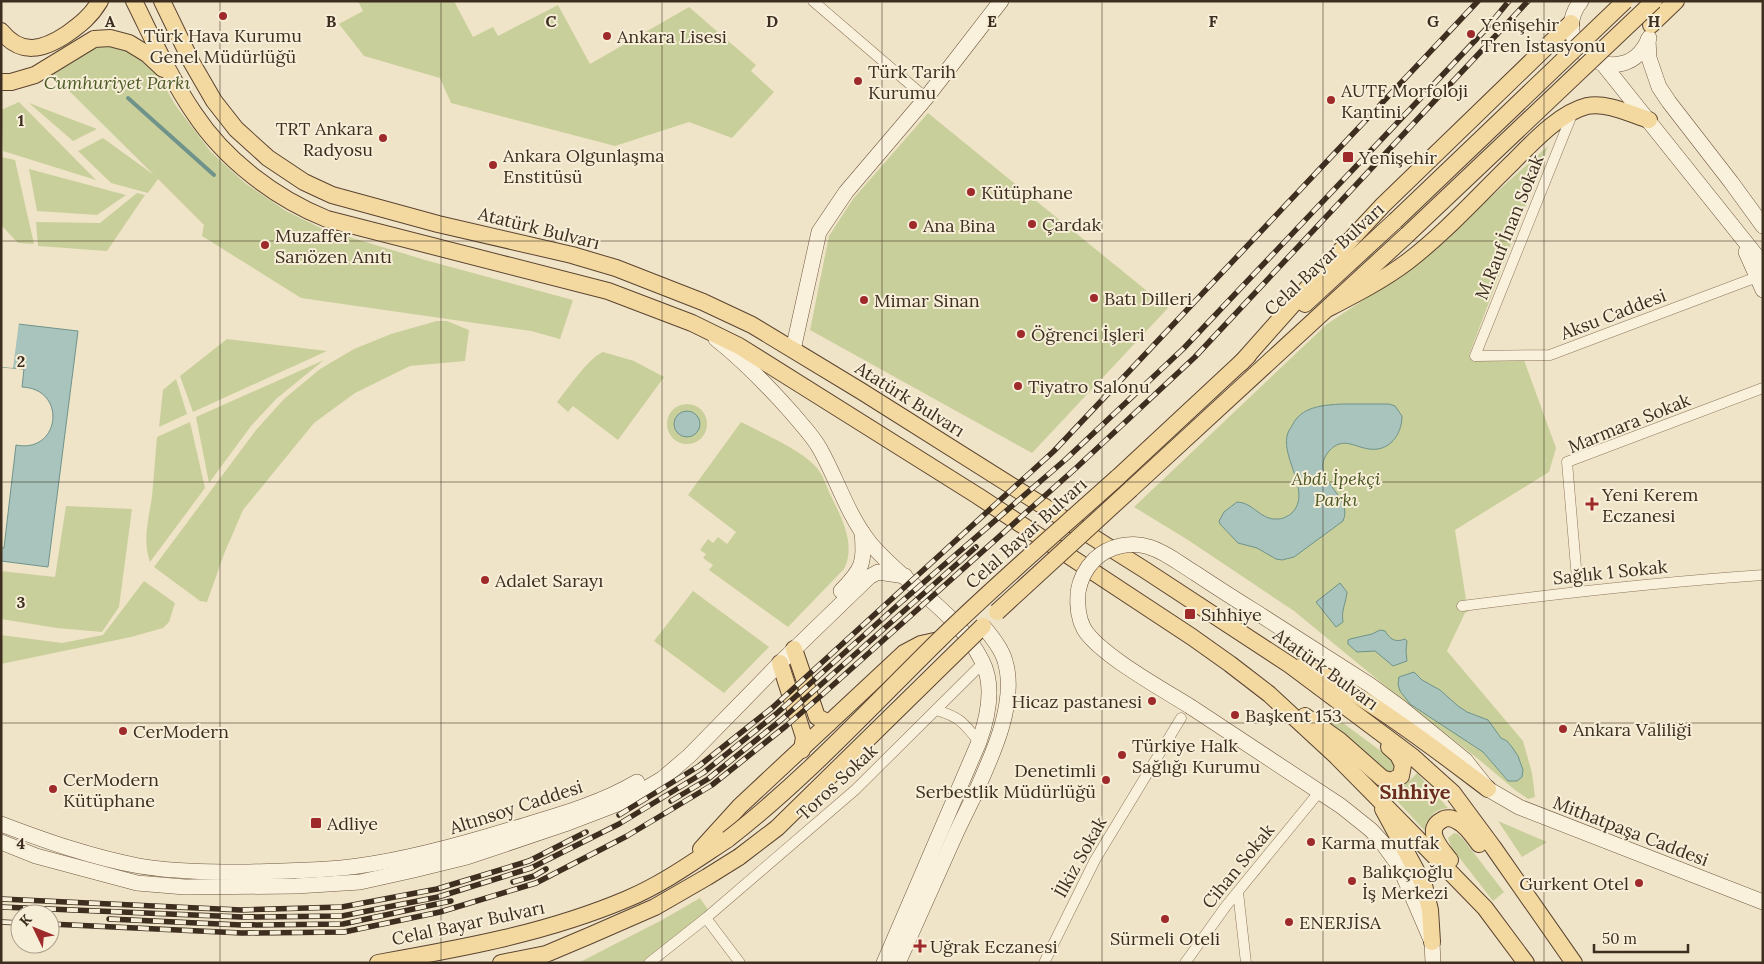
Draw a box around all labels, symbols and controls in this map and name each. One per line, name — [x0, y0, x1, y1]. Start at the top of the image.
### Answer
marker: Türk Hava Kurumu Genel Müdürlüğü — [217, 10, 229, 22]
text: A — [105, 11, 116, 31]
text: B — [326, 11, 337, 31]
text: C — [545, 11, 557, 31]
text: D — [766, 11, 778, 31]
text: E — [987, 11, 997, 31]
text: F — [1208, 11, 1218, 31]
text: G — [1427, 11, 1439, 31]
text: H — [1648, 11, 1661, 31]
place label: Yenişehir Tren İstasyonu — [1480, 13, 1606, 57]
place label: Türk Hava Kurumu Genel Müdürlüğü — [144, 24, 302, 68]
place label: Ankara Lisesi — [616, 25, 727, 48]
marker: Yenişehir Tren İstasyonu — [1465, 28, 1477, 40]
marker: Ankara Lisesi — [601, 30, 613, 42]
place label: Türk Tarih Kurumu — [868, 60, 956, 104]
park label: Cumhuriyet Parkı — [44, 71, 190, 94]
marker: Türk Tarih Kurumu — [852, 75, 864, 87]
place label: AUTF Morfoloji Kantini — [1340, 79, 1468, 123]
marker: AUTF Morfoloji Kantini — [1325, 94, 1337, 106]
text: 1 — [18, 110, 24, 130]
place label: TRT Ankara Radyosu — [276, 117, 373, 161]
marker: TRT Ankara Radyosu — [377, 132, 389, 144]
place label: Ankara Olgunlaşma Enstitüsü — [502, 144, 665, 188]
place label: Yenişehir — [1358, 146, 1437, 169]
marker: Yenişehir — [1341, 150, 1355, 164]
street label: M.Rauf İnan Sokak — [1469, 151, 1549, 303]
marker: Ankara Olgunlaşma Enstitüsü — [487, 159, 499, 171]
place label: Kütüphane — [981, 181, 1073, 204]
marker: Kütüphane — [965, 186, 977, 198]
street label: Celal Bayar Bulvarı — [1259, 198, 1389, 320]
street label: Atatürk Bulvarı — [475, 202, 602, 254]
place label: Çardak — [1042, 213, 1102, 236]
place label: Ana Bina — [922, 214, 996, 237]
marker: Çardak — [1026, 218, 1038, 230]
marker: Ana Bina — [907, 219, 919, 231]
place label: Muzaffer Sarıözen Anıtı — [275, 224, 392, 268]
marker: Muzaffer Sarıözen Anıtı — [259, 239, 271, 251]
street label: Aksu Caddesi — [1556, 283, 1669, 345]
place label: Batı Dilleri — [1104, 287, 1192, 310]
place label: Mimar Sinan — [874, 289, 980, 312]
marker: Batı Dilleri — [1088, 292, 1100, 304]
marker: Mimar Sinan — [858, 294, 870, 306]
place label: Öğrenci İşleri — [1031, 323, 1145, 346]
marker: Öğrenci İşleri — [1015, 328, 1027, 340]
text: 2 — [17, 351, 25, 371]
street label: Atatürk Bulvarı — [850, 356, 969, 442]
place label: Tiyatro Salonu — [1028, 375, 1150, 398]
marker: Tiyatro Salonu — [1012, 380, 1024, 392]
street label: Marmara Sokak — [1564, 388, 1694, 458]
park label: Abdi İpekçi Parkı — [1290, 467, 1381, 511]
street label: Celal Bayar Bulvarı — [961, 472, 1091, 594]
place label: Yeni Kerem Eczanesi — [1601, 483, 1698, 527]
marker: Yeni Kerem Eczanesi — [1586, 498, 1598, 510]
street label: Sağlık 1 Sokak — [1552, 555, 1669, 589]
place label: Adalet Sarayı — [494, 569, 603, 592]
marker: Adalet Sarayı — [479, 574, 491, 586]
text: 3 — [17, 592, 26, 612]
place label: Sıhhiye — [1201, 603, 1262, 626]
marker: Sıhhiye — [1183, 607, 1197, 621]
street label: Atatürk Bulvarı — [1268, 622, 1383, 715]
place label: Hicaz pastanesi — [1012, 690, 1142, 713]
marker: Hicaz pastanesi — [1146, 695, 1158, 707]
place label: Başkent 153 — [1245, 704, 1342, 727]
marker: Başkent 153 — [1229, 709, 1241, 721]
place label: Ankara Valiliği — [1572, 718, 1692, 741]
place label: CerModern — [133, 720, 229, 743]
marker: Ankara Valiliği — [1557, 723, 1569, 735]
marker: CerModern — [117, 725, 129, 737]
place label: Türkiye Halk Sağlığı Kurumu — [1132, 734, 1261, 778]
street label: Toros Sokak — [792, 739, 882, 825]
marker: Türkiye Halk Sağlığı Kurumu — [1116, 749, 1128, 761]
place label: Denetimli Serbestlik Müdürlüğü — [916, 759, 1096, 803]
place label: CerModern Kütüphane — [63, 768, 159, 812]
marker: Denetimli Serbestlik Müdürlüğü — [1100, 774, 1112, 786]
street label: Altınsoy Caddesi — [446, 775, 585, 840]
district label: Sıhhiye — [1379, 779, 1451, 804]
marker: CerModern Kütüphane — [47, 783, 59, 795]
street label: Mithatpaşa Caddesi — [1550, 791, 1712, 871]
place label: Adliye — [326, 812, 378, 835]
street label: İlkiz Sokak — [1048, 812, 1112, 901]
marker: Adliye — [309, 816, 323, 830]
street label: Cihan Sokak — [1197, 819, 1279, 913]
place label: Karma mutfak — [1321, 831, 1440, 854]
text: 4 — [17, 833, 26, 853]
marker: Karma mutfak — [1305, 836, 1317, 848]
place label: Balıkçıoğlu İş Merkezi — [1362, 860, 1453, 904]
place label: Gurkent Otel — [1519, 872, 1629, 895]
marker: Balıkçıoğlu İş Merkezi — [1346, 875, 1358, 887]
marker: Gurkent Otel — [1633, 877, 1645, 889]
street label: Celal Bayar Bulvarı — [390, 896, 546, 950]
north arrow — [10, 904, 60, 954]
text: K — [16, 910, 35, 930]
place label: ENERJİSA — [1299, 911, 1382, 934]
marker: Sürmeli Oteli — [1159, 913, 1171, 925]
marker: ENERJİSA — [1283, 916, 1295, 928]
scale bar — [1594, 922, 1688, 954]
place label: Sürmeli Oteli — [1110, 927, 1220, 950]
text: 50 m — [1602, 929, 1637, 948]
place label: Uğrak Eczanesi — [930, 935, 1058, 958]
marker: Uğrak Eczanesi — [914, 940, 926, 952]

